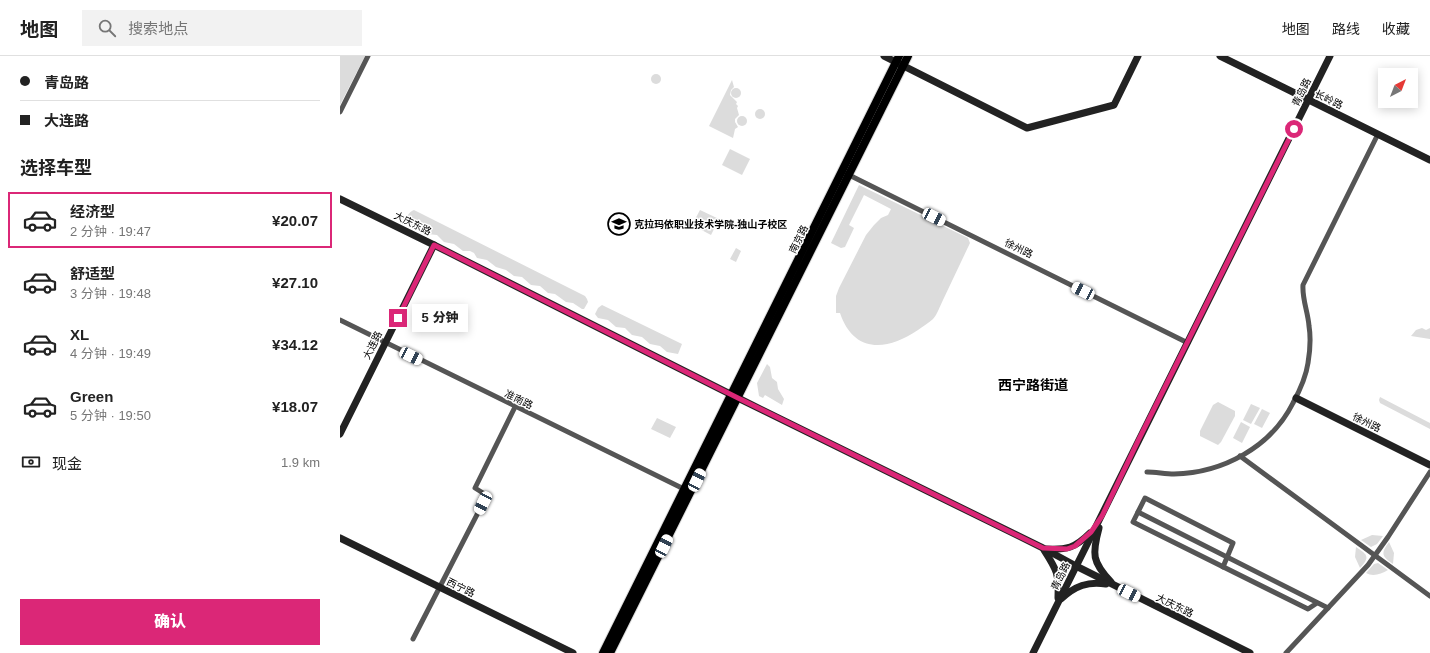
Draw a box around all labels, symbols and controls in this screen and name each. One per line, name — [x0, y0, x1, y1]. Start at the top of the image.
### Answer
search box — [82, 10, 362, 46]
icon: search — [96, 17, 118, 39]
text: 地图 — [20, 19, 58, 40]
text: 搜索地点 — [128, 20, 188, 37]
text: 地图 — [1282, 21, 1310, 37]
text: 路线 — [1332, 21, 1360, 37]
text: 收藏 — [1382, 21, 1410, 37]
north arrow — [1378, 68, 1418, 108]
map controls — [1378, 68, 1418, 108]
text: 青岛路 — [44, 74, 89, 91]
street label: 青岛路 — [1290, 76, 1313, 108]
street label: 长岭路 — [1313, 88, 1345, 111]
text: 大连路 — [44, 112, 89, 129]
route start — [1285, 120, 1303, 138]
text: 选择车型 — [20, 158, 92, 178]
icon: car — [22, 202, 58, 238]
text: 经济型 — [70, 203, 115, 220]
car — [921, 206, 947, 228]
street label: 大庆东路 — [392, 210, 433, 237]
school or university icon: 克拉玛依职业技术学院-独山子校区 — [606, 211, 632, 237]
text: ¥20.07 — [272, 212, 318, 229]
place label: 克拉玛依职业技术学院-独山子校区 — [634, 218, 787, 230]
street label: 南京路 — [787, 223, 810, 255]
text: 2 分钟 · 19:47 — [70, 224, 151, 239]
street label: 徐州路 — [1003, 237, 1035, 260]
icon: car — [22, 264, 58, 300]
text: 舒适型 — [70, 265, 115, 282]
text: ¥27.10 — [272, 274, 318, 291]
car — [1070, 280, 1096, 302]
text: 3 分钟 · 19:48 — [70, 286, 151, 301]
callout: 5 分钟 — [412, 304, 468, 332]
route end — [389, 309, 407, 327]
text: 5 分钟 — [422, 310, 458, 325]
icon: car — [22, 326, 58, 362]
text: XL — [70, 326, 89, 343]
street label: 大连路 — [361, 329, 384, 361]
text: ¥34.12 — [272, 336, 318, 353]
car — [398, 345, 424, 367]
text: 4 分钟 · 19:49 — [70, 346, 151, 361]
district label: 西宁路街道 — [998, 377, 1068, 393]
icon: car — [22, 388, 58, 424]
text: Green — [70, 388, 113, 405]
street label: 准南路 — [503, 388, 535, 411]
text: ¥18.07 — [272, 398, 318, 415]
text: 5 分钟 · 19:50 — [70, 408, 151, 423]
street label: 徐州路 — [1351, 411, 1383, 434]
icon: cash — [20, 451, 42, 473]
text: 现金 — [52, 455, 82, 472]
text: 1.9 km — [281, 455, 320, 470]
car — [686, 467, 708, 493]
car — [472, 490, 494, 516]
car — [653, 533, 675, 559]
street label: 青岛路 — [1049, 560, 1072, 592]
street label: 西宁路 — [445, 576, 477, 599]
car — [1116, 582, 1142, 604]
street label: 大庆东路 — [1154, 592, 1195, 619]
button: 确认 — [20, 599, 320, 645]

